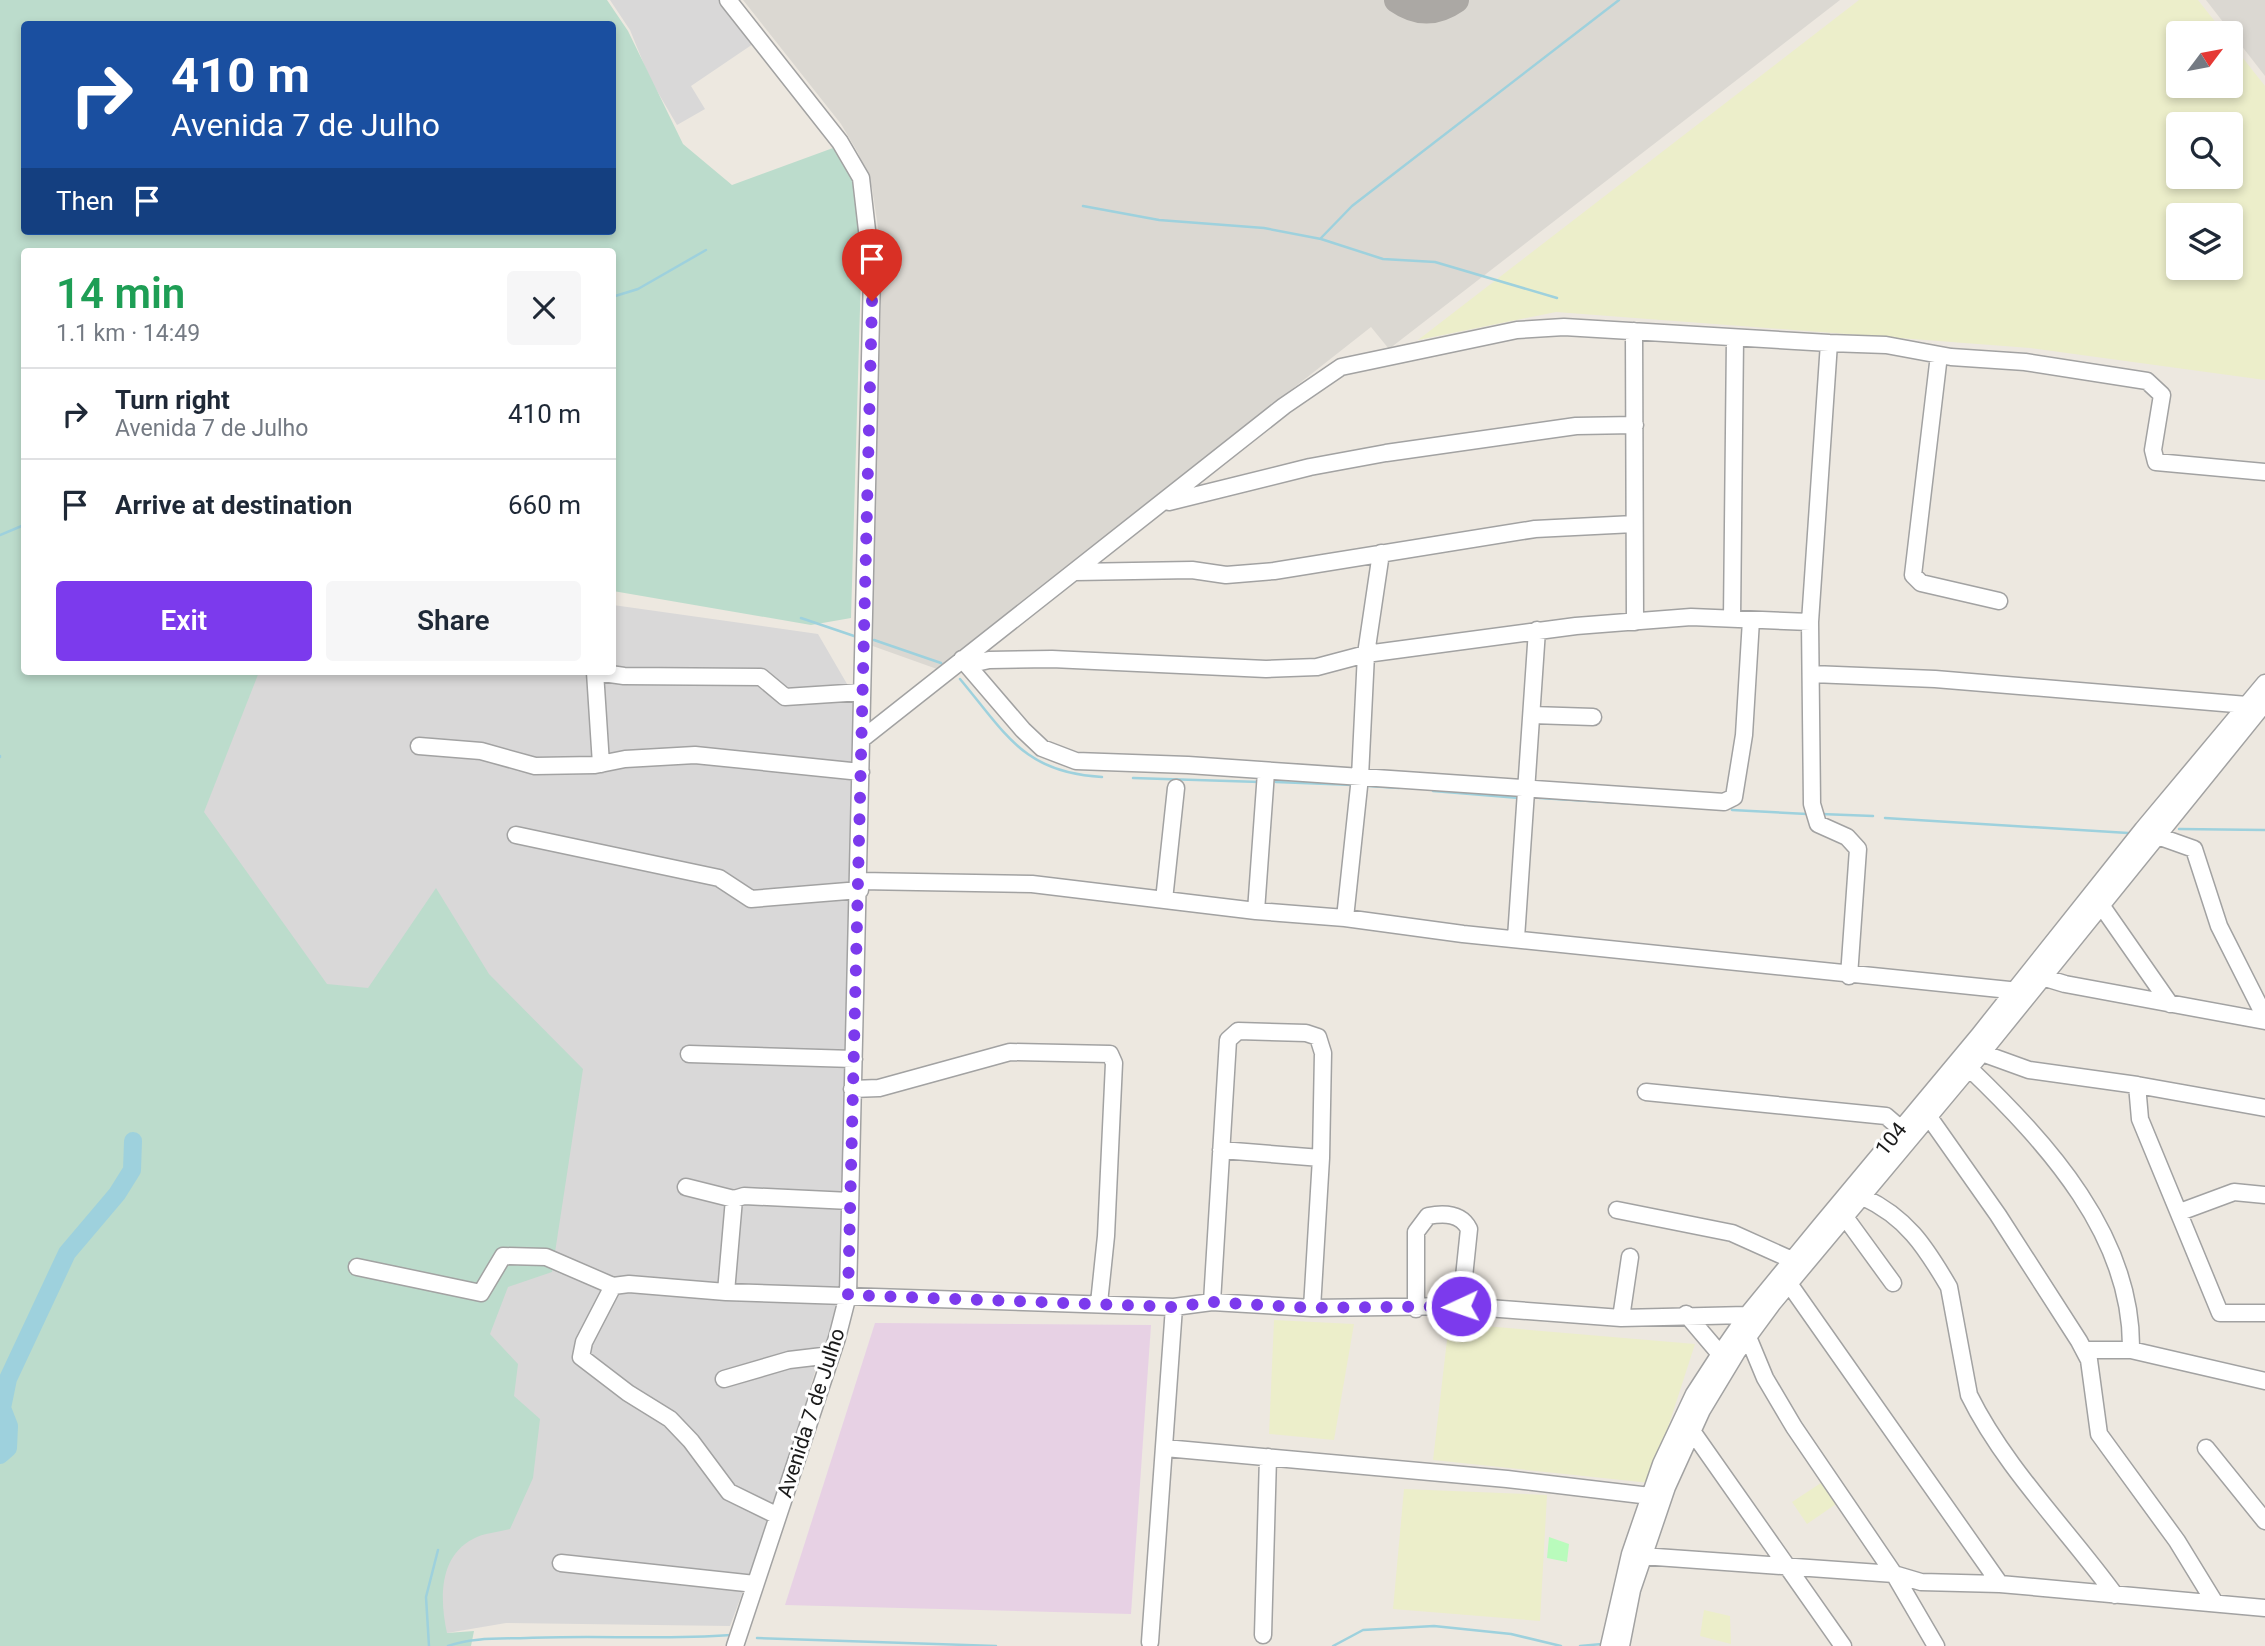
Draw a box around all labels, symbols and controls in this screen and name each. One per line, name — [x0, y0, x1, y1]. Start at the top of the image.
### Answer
north arrow — [2166, 21, 2244, 98]
map controls — [2166, 21, 2243, 280]
text: 410 m — [171, 47, 310, 104]
icon: right — [56, 49, 147, 140]
text: Avenida 7 de Julho — [171, 106, 440, 144]
button: search — [2166, 112, 2243, 189]
icon: arrive — [128, 182, 166, 220]
text: Then — [56, 186, 114, 216]
button: layers — [2166, 203, 2243, 280]
pin — [842, 229, 902, 301]
icon: arrive — [853, 240, 891, 278]
text: 14 min — [56, 269, 185, 318]
button: close — [507, 271, 581, 345]
text: 1.1 km · 14:49 — [56, 320, 200, 347]
text: Turn right — [115, 385, 230, 415]
icon: right — [56, 395, 94, 433]
text: 410 m — [508, 399, 581, 429]
text: Avenida 7 de Julho — [115, 415, 308, 442]
icon: arrive — [56, 486, 94, 524]
text: Arrive at destination — [115, 490, 352, 520]
text: 660 m — [508, 490, 581, 520]
button: Exit — [56, 581, 312, 661]
button: Share — [326, 581, 581, 661]
street label: 104 — [1871, 1118, 1912, 1160]
position arrow — [1424, 1269, 1498, 1343]
street label: Avenida 7 de Julho — [772, 1325, 850, 1501]

